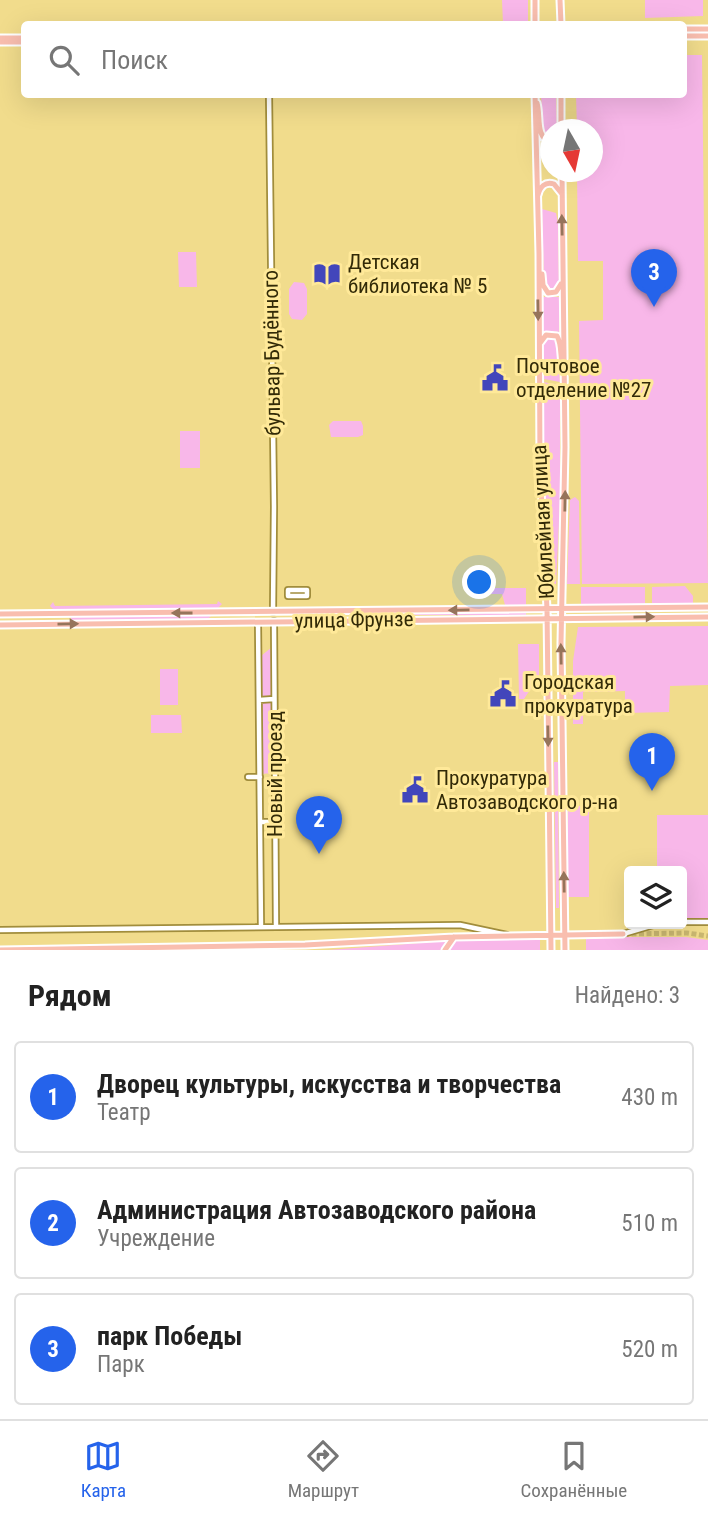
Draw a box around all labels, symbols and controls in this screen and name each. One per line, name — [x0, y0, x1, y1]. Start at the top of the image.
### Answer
search box — [21, 21, 687, 98]
icon: search — [45, 41, 83, 79]
text: Поиск — [101, 45, 168, 75]
north arrow — [540, 119, 603, 182]
one-way arrow — [556, 213, 568, 235]
pin: 3 — [631, 249, 677, 307]
place label: Детская библиотека № 5 — [348, 250, 487, 298]
library icon: Детская библиотека № 5 — [312, 259, 342, 289]
street label: бульвар Будённого — [259, 270, 285, 436]
one-way arrow — [532, 299, 544, 321]
place label: Почтовое отделение №27 — [516, 354, 651, 402]
public building icon: Почтовое отделение №27 — [480, 363, 510, 393]
street label: Юбилейная улица — [527, 444, 559, 600]
one-way arrow — [559, 490, 570, 512]
your location — [462, 565, 496, 599]
one-way arrow — [448, 604, 470, 616]
one-way arrow — [171, 607, 193, 619]
street label: улица Фрунзе — [294, 607, 414, 633]
one-way arrow — [633, 611, 655, 623]
one-way arrow — [57, 618, 79, 630]
one-way arrow — [555, 643, 567, 665]
place label: Городская прокуратура — [524, 670, 633, 718]
public building icon: Городская прокуратура — [488, 679, 518, 709]
street label: Новый проезд — [263, 711, 287, 837]
one-way arrow — [542, 725, 554, 747]
pin: 1 — [629, 733, 675, 791]
place label: Прокуратура Автозаводского р-на — [436, 766, 618, 814]
public building icon: Прокуратура Автозаводского р-на — [400, 775, 430, 805]
pin: 2 — [296, 796, 342, 854]
map controls — [624, 866, 687, 929]
button: layers — [624, 866, 687, 929]
one-way arrow — [558, 871, 570, 893]
text: Рядом — [28, 978, 112, 1013]
text: Найдено: 3 — [575, 982, 680, 1009]
text: Дворец культуры, искусства и творчества — [97, 1069, 561, 1099]
text: 1 — [47, 1084, 59, 1111]
text: 430 m — [621, 1084, 678, 1111]
text: Театр — [97, 1099, 151, 1126]
text: Администрация Автозаводского района — [97, 1195, 536, 1225]
text: 2 — [47, 1210, 59, 1237]
text: 510 m — [621, 1210, 678, 1237]
text: Учреждение — [97, 1225, 215, 1252]
text: парк Победы — [97, 1321, 242, 1351]
text: 3 — [47, 1336, 59, 1363]
text: 520 m — [621, 1336, 678, 1363]
text: Парк — [97, 1351, 145, 1378]
tab: Карта — [81, 1437, 126, 1502]
tab: Маршрут — [288, 1437, 359, 1502]
tab: Сохранённые — [521, 1437, 627, 1502]

